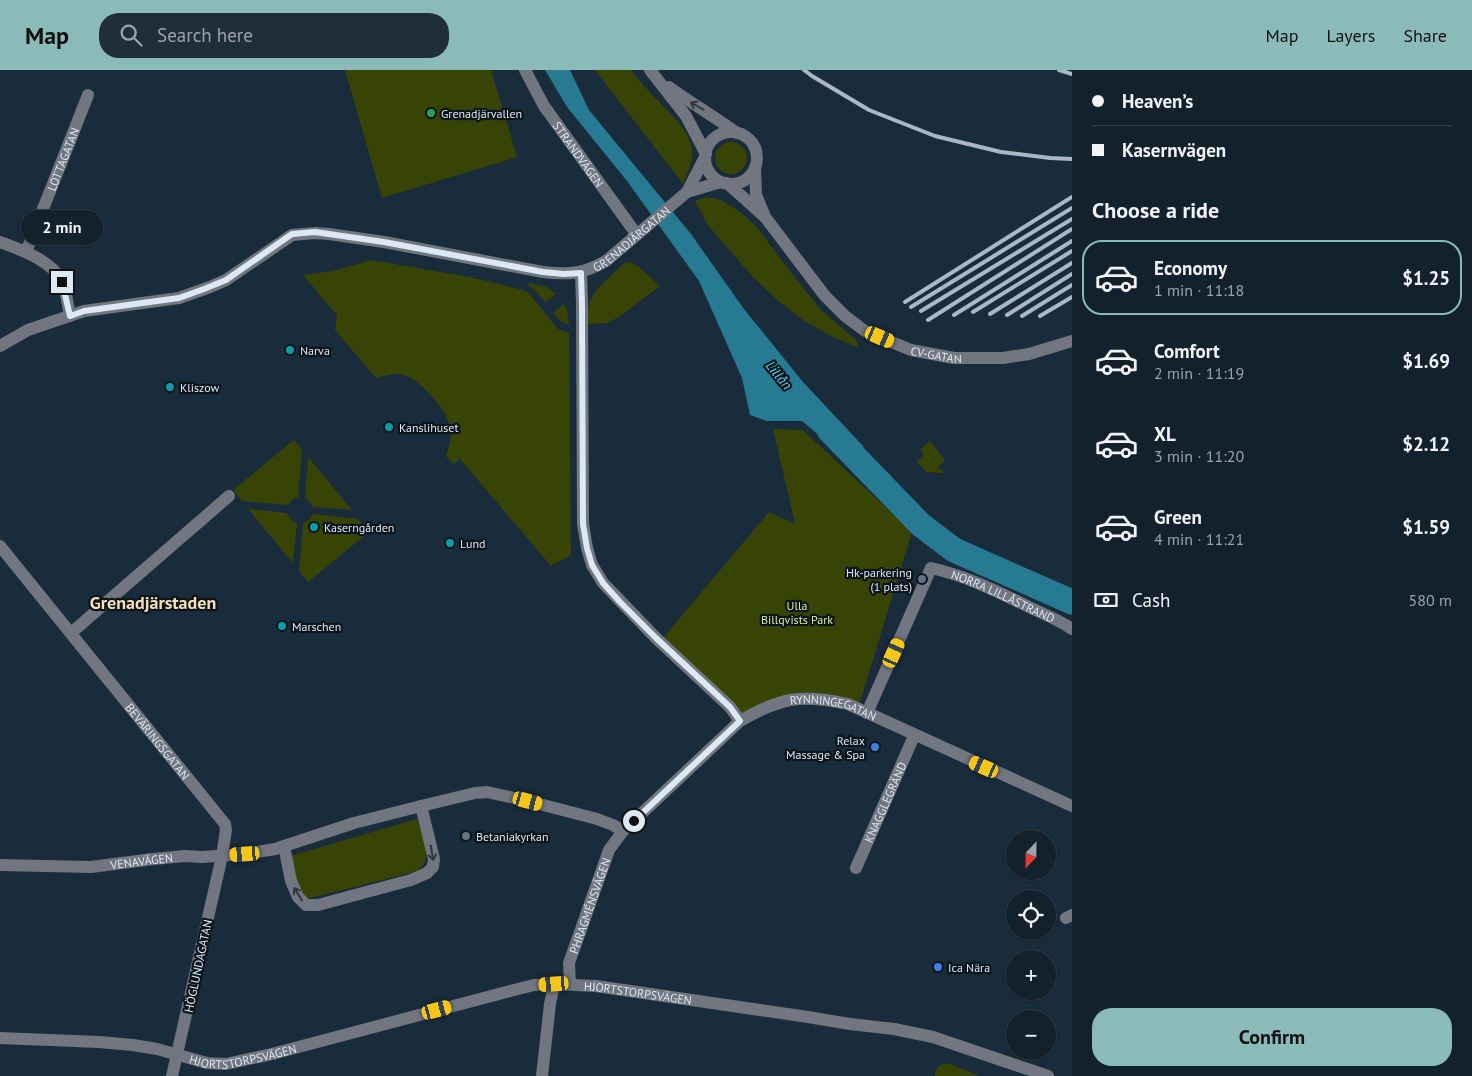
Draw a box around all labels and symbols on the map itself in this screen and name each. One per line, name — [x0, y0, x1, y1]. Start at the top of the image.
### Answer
one-way arrow — [690, 101, 704, 111]
place label: Grenadjärvallen — [441, 106, 522, 121]
marker: Grenadjärvallen — [425, 107, 437, 119]
street label: STRANDVÄGEN — [550, 118, 607, 190]
street label: LOTTAGATAN — [43, 125, 82, 193]
street label: GRENADJÄRGATAN — [590, 202, 673, 274]
callout: 2 min — [21, 210, 103, 244]
route end — [51, 271, 73, 293]
car — [863, 324, 896, 350]
place label: Narva — [300, 343, 330, 358]
street label: CV-GATAN — [910, 343, 962, 366]
marker: Narva — [284, 344, 296, 356]
water label: Lillån — [762, 357, 796, 393]
place label: Kliszow — [180, 380, 220, 395]
marker: Kliszow — [164, 381, 176, 393]
place label: Kanslihuset — [399, 420, 459, 435]
marker: Kanslihuset — [383, 421, 395, 433]
place label: Kaserngården — [324, 520, 394, 535]
marker: Kaserngården — [308, 521, 320, 533]
place label: Lund — [460, 536, 485, 551]
marker: Lund — [444, 537, 456, 549]
place label: Hk-parkering (1 plats) — [846, 565, 912, 594]
street label: NORRA LILLÅSTRAND — [949, 566, 1058, 626]
marker: Hk-parkering (1 plats) — [916, 573, 928, 585]
district label: Grenadjärstaden — [90, 591, 216, 614]
park label: Ulla Billqvists Park — [761, 598, 833, 627]
place label: Marschen — [292, 619, 341, 634]
marker: Marschen — [276, 620, 288, 632]
car — [881, 636, 906, 670]
street label: RYNNINGEGATAN — [789, 691, 879, 723]
street label: BEVÄRINGSGATAN — [123, 700, 193, 782]
place label: Relax Massage & Spa — [786, 733, 865, 762]
marker: Relax Massage & Spa — [869, 741, 881, 753]
car — [967, 754, 1000, 780]
street label: KNAGGLEGRÄND — [861, 759, 909, 845]
car — [511, 790, 544, 812]
route start — [623, 810, 645, 832]
place label: Betaniakyrkan — [476, 829, 548, 844]
marker: Betaniakyrkan — [460, 830, 472, 842]
north arrow — [1006, 830, 1056, 880]
car — [229, 845, 260, 863]
one-way arrow — [428, 845, 438, 861]
street label: VENAVÄGEN — [109, 850, 173, 872]
street label: PHRAGMÉNSVÄGEN — [565, 855, 613, 956]
one-way arrow — [292, 887, 302, 901]
street label: HÖGLUNDAGATAN — [181, 918, 215, 1014]
place label: Ica Nära — [948, 960, 990, 975]
marker: Ica Nära — [932, 961, 944, 973]
car — [538, 975, 569, 993]
street label: HJORTSTORPSVÄGEN — [584, 978, 693, 1007]
car — [420, 999, 453, 1021]
street label: HJORTSTORPSVÄGEN — [188, 1040, 298, 1072]

